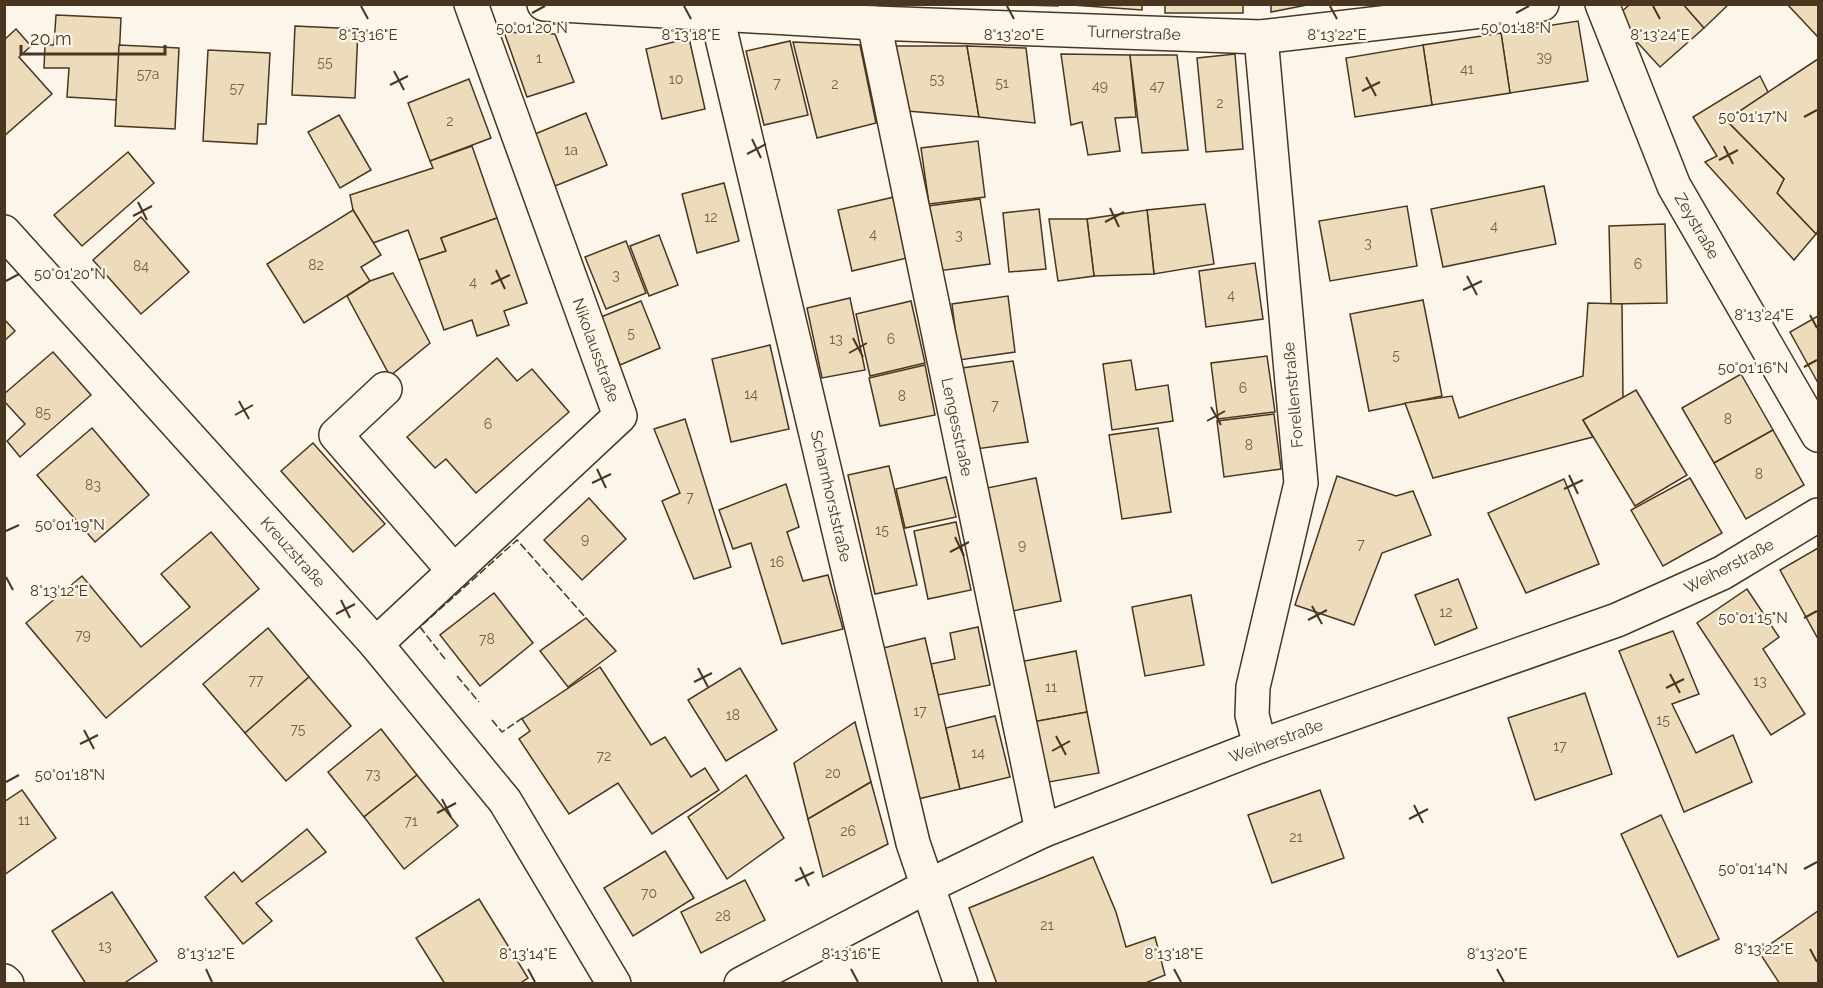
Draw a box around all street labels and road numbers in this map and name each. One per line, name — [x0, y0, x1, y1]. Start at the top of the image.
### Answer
street label: Turnerstraße — [1087, 22, 1181, 44]
street label: Zeystraße — [1671, 190, 1723, 262]
street label: Nikolausstraße — [568, 295, 624, 405]
street label: Forellenstraße — [1279, 341, 1307, 449]
street label: Lengesstraße — [937, 376, 977, 478]
street label: Scharnhorststraße — [807, 428, 855, 564]
street label: Kreuzstraße — [256, 513, 330, 591]
street label: Weiherstraße — [1681, 534, 1777, 598]
street label: Weiherstraße — [1226, 715, 1326, 767]

